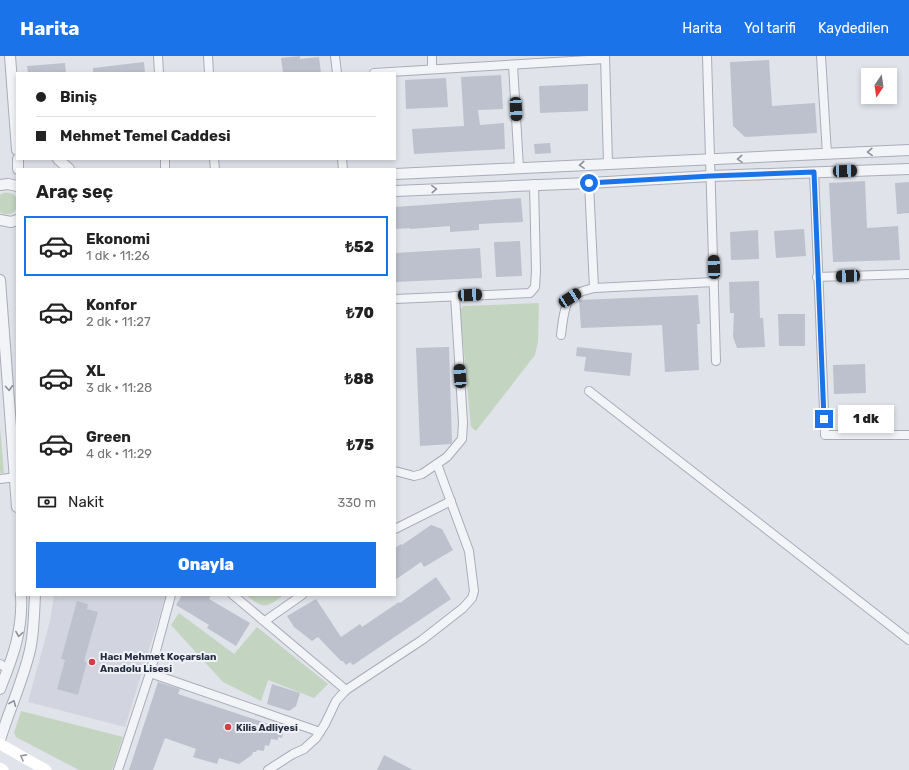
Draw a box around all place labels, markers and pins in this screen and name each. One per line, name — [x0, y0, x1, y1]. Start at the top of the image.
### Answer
place label: Hacı Mehmet Koçarslan Anadolu Lisesi — [100, 651, 216, 675]
marker: Hacı Mehmet Koçarslan Anadolu Lisesi — [87, 657, 97, 667]
marker: Kilis Adliyesi — [223, 722, 233, 732]
place label: Kilis Adliyesi — [236, 722, 298, 734]

